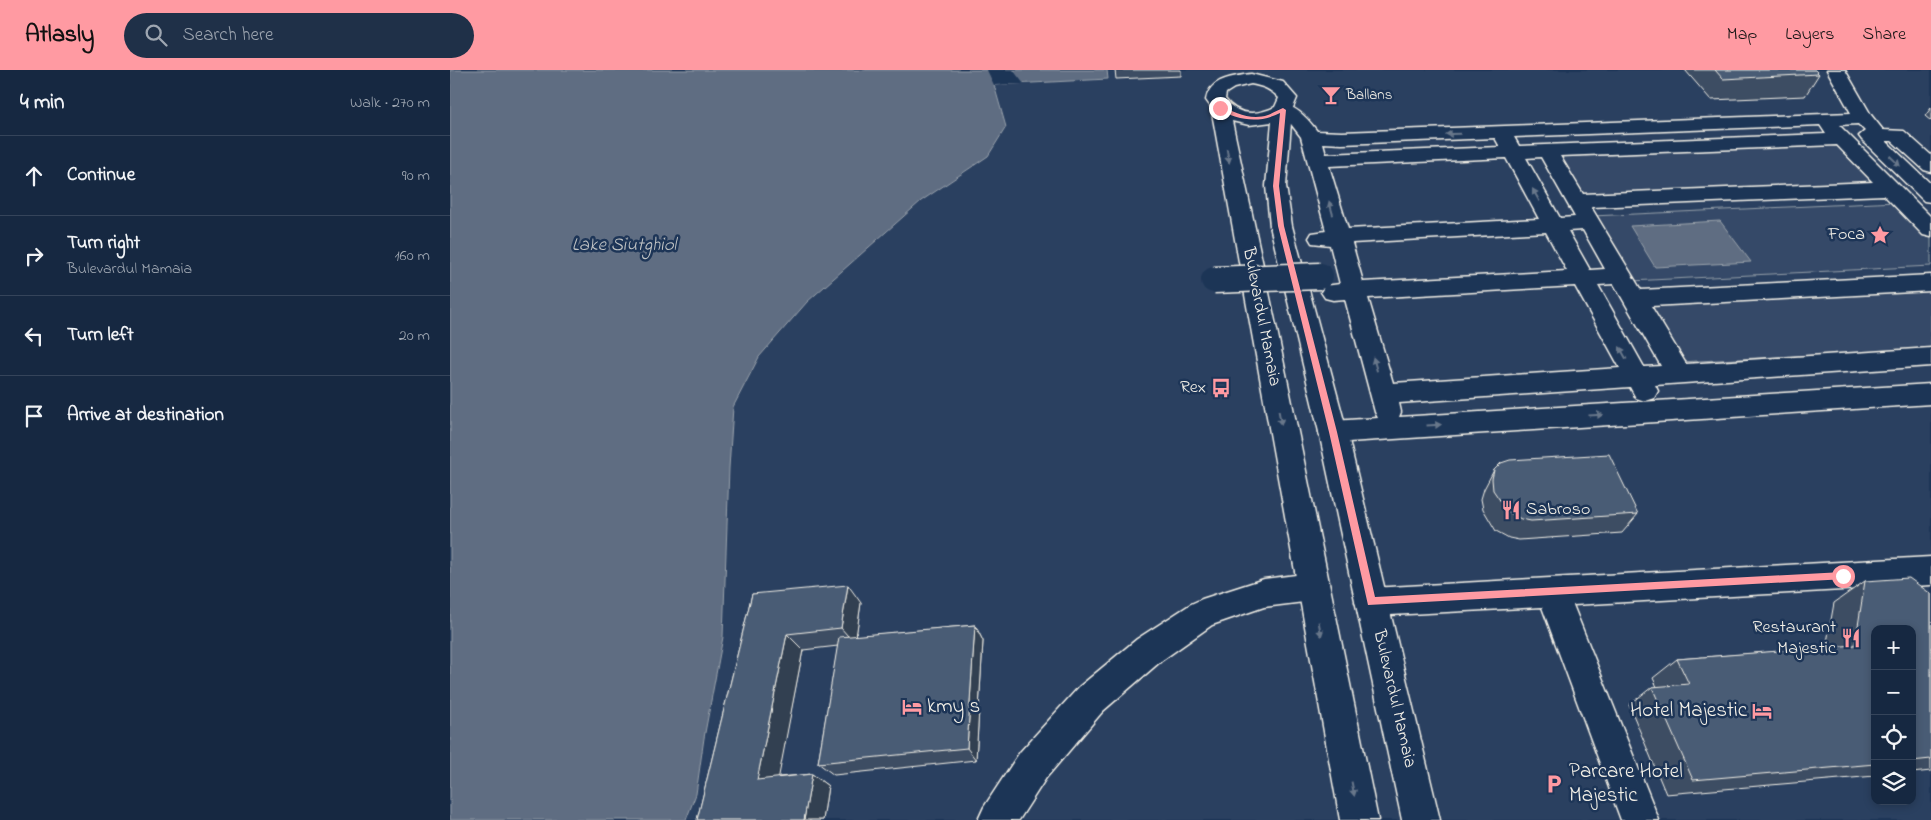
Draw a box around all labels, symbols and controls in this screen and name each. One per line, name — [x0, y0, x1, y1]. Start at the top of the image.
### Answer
search box — [124, 13, 474, 58]
text: Atlasly — [25, 18, 94, 53]
icon: search — [142, 21, 170, 49]
text: Search here — [182, 22, 273, 49]
text: Map — [1727, 22, 1757, 48]
text: Layers — [1785, 22, 1835, 48]
text: Share — [1863, 22, 1906, 48]
bar icon: Ballans — [1320, 84, 1342, 106]
place label: Ballans — [1345, 84, 1392, 106]
text: 4 min — [20, 88, 64, 118]
text: Walk · 270 m — [350, 91, 430, 115]
route end — [1209, 97, 1232, 120]
one-way arrow — [1445, 130, 1461, 138]
one-way arrow — [1225, 148, 1233, 164]
one-way arrow — [1889, 155, 1901, 167]
icon: ahead — [20, 162, 48, 190]
text: Continue — [67, 162, 135, 189]
text: 90 m — [402, 164, 430, 188]
one-way arrow — [1532, 188, 1541, 202]
one-way arrow — [1327, 200, 1335, 215]
place label: Foca — [1827, 222, 1865, 248]
place icon: Foca — [1869, 224, 1891, 246]
text: Turn right — [67, 230, 140, 257]
water label: Lake Siutghiol — [572, 232, 679, 260]
icon: right — [20, 242, 48, 270]
text: 160 m — [395, 244, 430, 268]
street label: Bulevardul Mamaia — [1235, 244, 1287, 389]
text: Bulevardul Mamaia — [67, 257, 192, 281]
icon: left — [20, 322, 48, 350]
text: Turn left — [67, 322, 134, 349]
text: 20 m — [399, 324, 430, 348]
one-way arrow — [1619, 345, 1627, 360]
one-way arrow — [1370, 357, 1378, 372]
place label: Rex — [1180, 375, 1206, 401]
bus stop icon: Rex — [1210, 377, 1232, 399]
icon: arrive — [20, 402, 48, 430]
text: Arrive at destination — [67, 402, 224, 429]
one-way arrow — [1589, 410, 1605, 418]
one-way arrow — [1276, 411, 1284, 426]
one-way arrow — [1427, 421, 1443, 429]
place label: Sabroso — [1526, 497, 1590, 523]
restaurant icon: Sabroso — [1500, 499, 1522, 521]
route start — [1832, 565, 1855, 588]
place label: Restaurant Majestic — [1753, 615, 1836, 662]
one-way arrow — [1317, 622, 1325, 638]
map controls — [1871, 625, 1916, 805]
button: + — [1871, 625, 1916, 670]
street label: Bulevardul Mamaia — [1365, 626, 1423, 771]
restaurant icon: Restaurant Majestic — [1840, 627, 1862, 649]
button: − — [1871, 670, 1916, 715]
place label: kmy s — [927, 692, 980, 724]
hotel icon: kmy s — [901, 696, 923, 718]
place label: Hotel Majestic — [1630, 696, 1748, 726]
hotel icon: Hotel Majestic — [1751, 700, 1773, 722]
button: locate — [1871, 715, 1916, 760]
place label: Parcare Hotel Majestic — [1569, 757, 1683, 811]
button: layers — [1871, 760, 1916, 805]
parking icon: Parcare Hotel Majestic — [1543, 773, 1565, 795]
one-way arrow — [1349, 781, 1357, 797]

